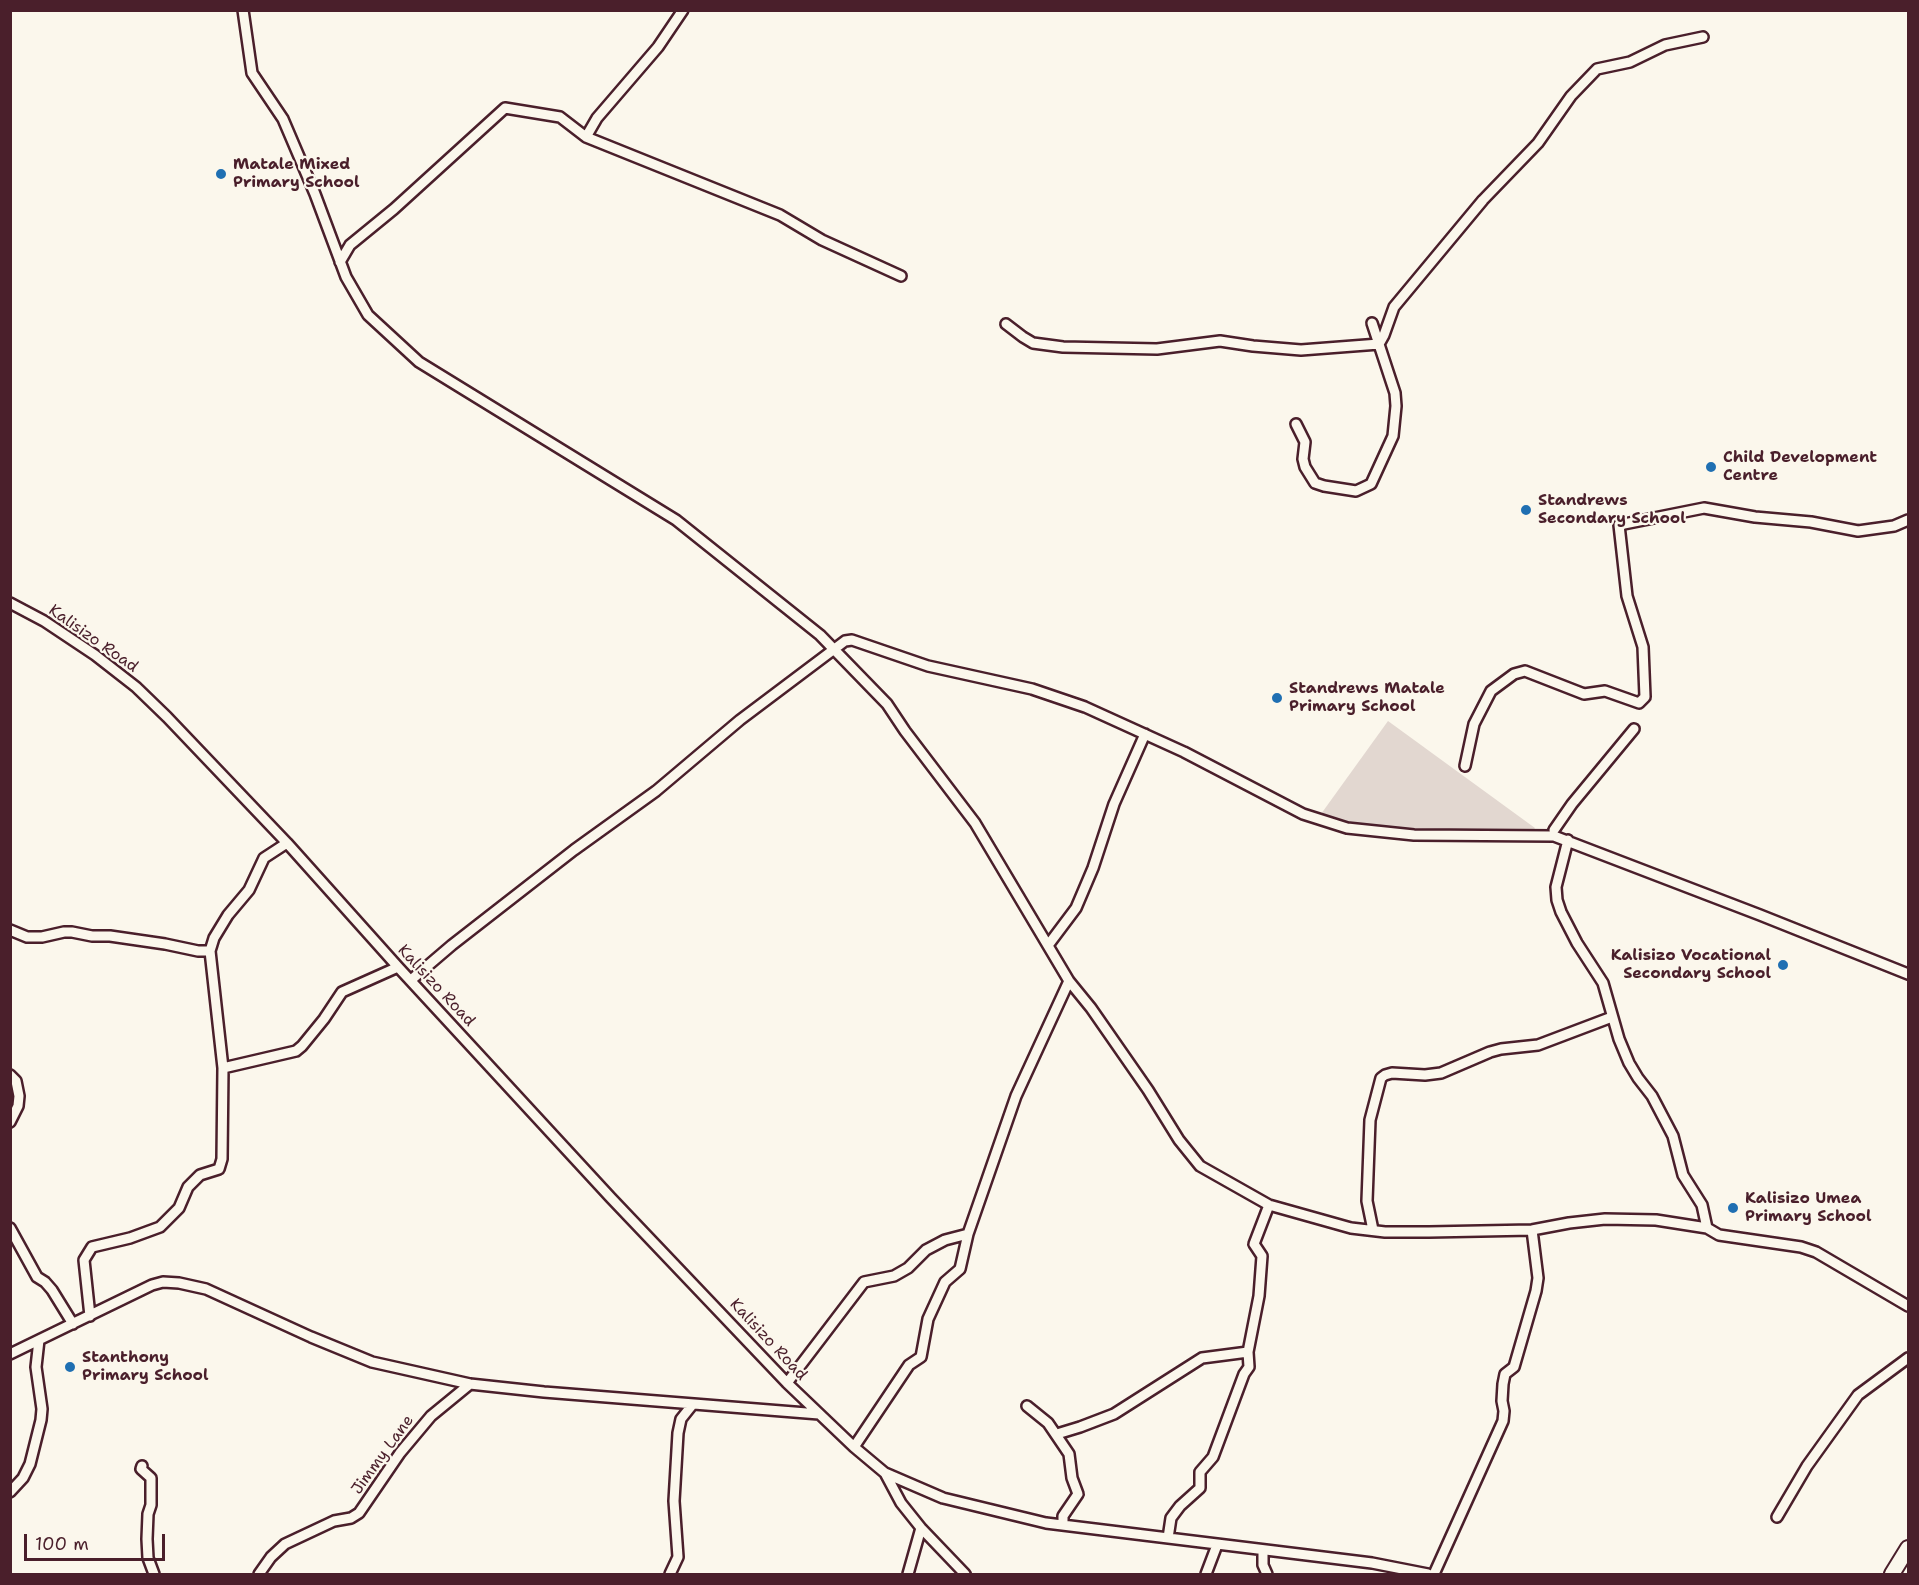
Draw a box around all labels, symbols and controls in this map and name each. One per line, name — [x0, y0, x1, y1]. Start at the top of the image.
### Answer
place label: Matale Mixed Primary School — [233, 155, 360, 193]
marker: Matale Mixed Primary School — [214, 167, 228, 181]
place label: Child Development Centre — [1723, 448, 1877, 486]
marker: Child Development Centre — [1704, 460, 1718, 474]
place label: Standrews Secondary School — [1538, 491, 1686, 529]
marker: Standrews Secondary School — [1519, 503, 1533, 517]
street label: Kalisizo Road — [45, 601, 141, 677]
place label: Standrews Matale Primary School — [1289, 679, 1445, 717]
marker: Standrews Matale Primary School — [1270, 691, 1284, 705]
street label: Kalisizo Road — [393, 941, 479, 1031]
place label: Kalisizo Vocational Secondary School — [1611, 946, 1771, 984]
marker: Kalisizo Vocational Secondary School — [1776, 958, 1790, 972]
place label: Kalisizo Umea Primary School — [1745, 1189, 1872, 1227]
marker: Kalisizo Umea Primary School — [1726, 1201, 1740, 1215]
street label: Kalisizo Road — [725, 1295, 811, 1385]
place label: Stanthony Primary School — [82, 1348, 209, 1386]
marker: Stanthony Primary School — [63, 1360, 77, 1374]
street label: Jimmy Lane — [348, 1412, 418, 1498]
scale bar — [27, 1522, 168, 1560]
text: 100 m — [35, 1532, 89, 1556]

